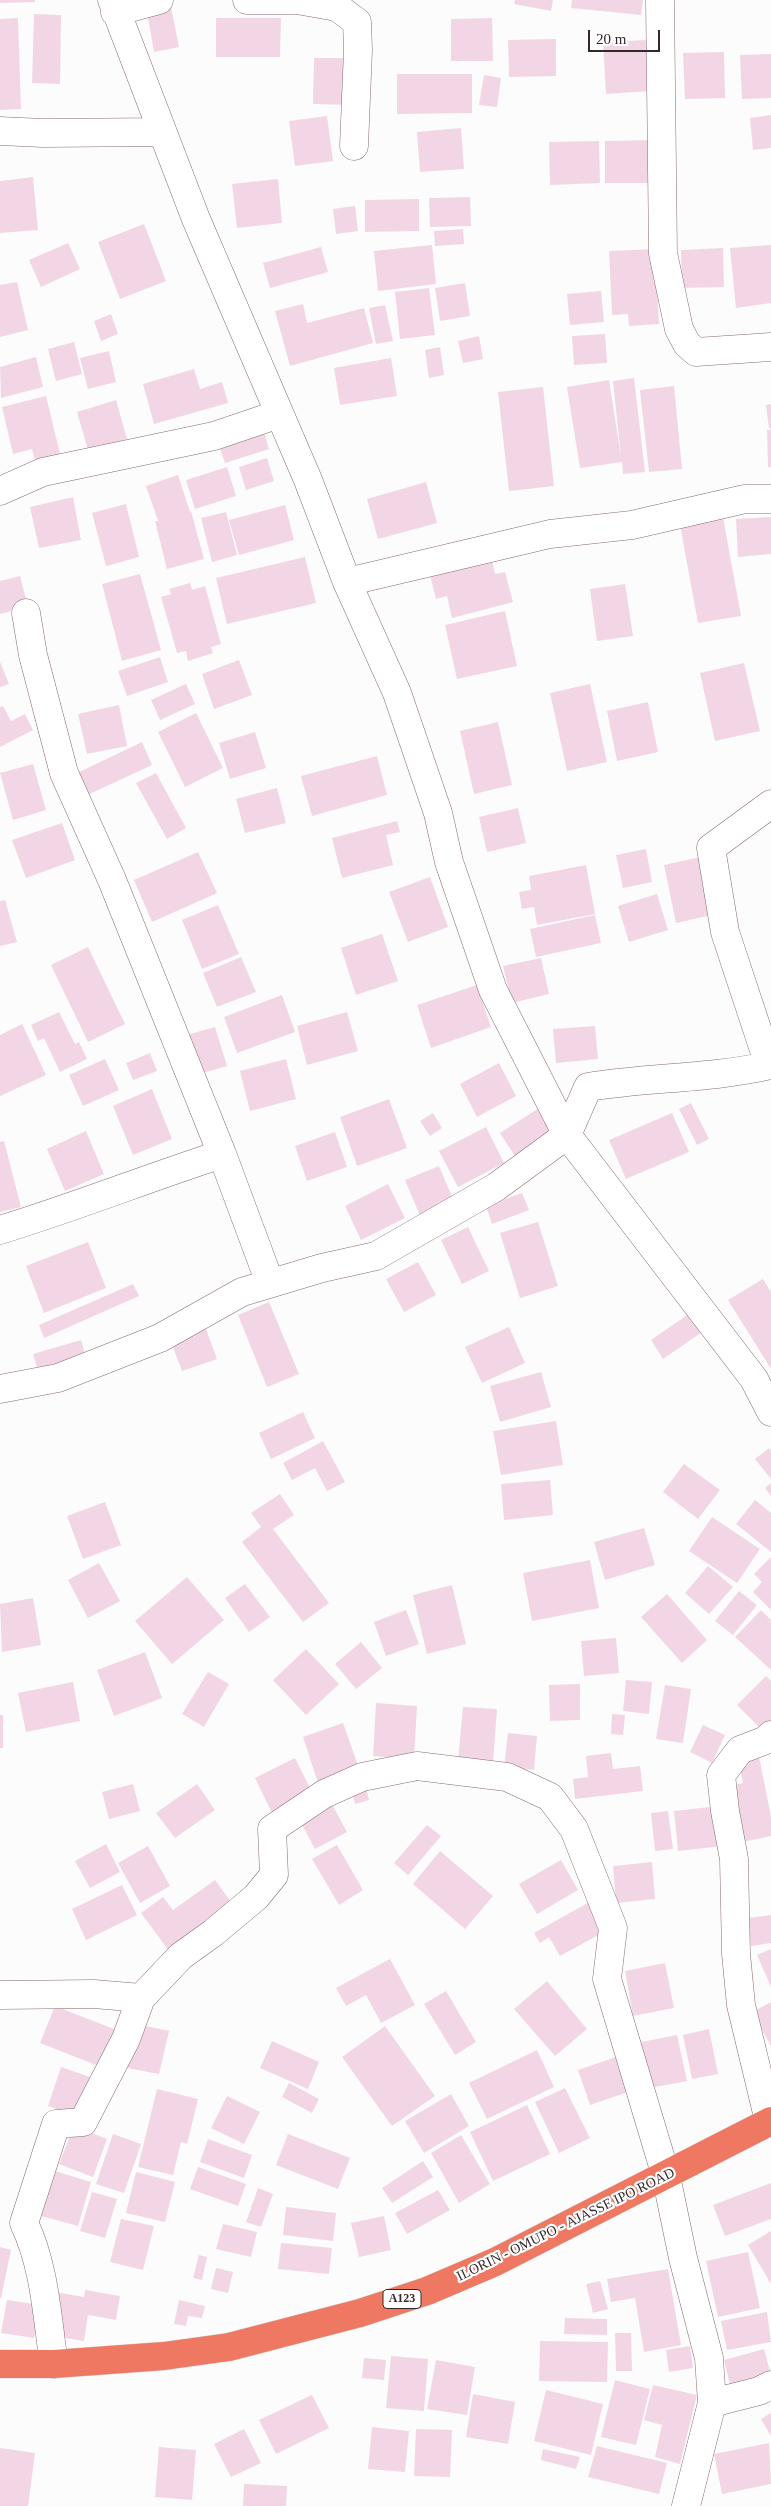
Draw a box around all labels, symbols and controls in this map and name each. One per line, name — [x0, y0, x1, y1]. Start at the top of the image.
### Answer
scale bar — [591, 20, 664, 52]
text: 20 m — [596, 31, 626, 47]
street label: ILORIN - OMUPO - AJASSE IPO ROAD — [454, 2165, 678, 2285]
road number: A123 — [383, 2290, 421, 2308]

